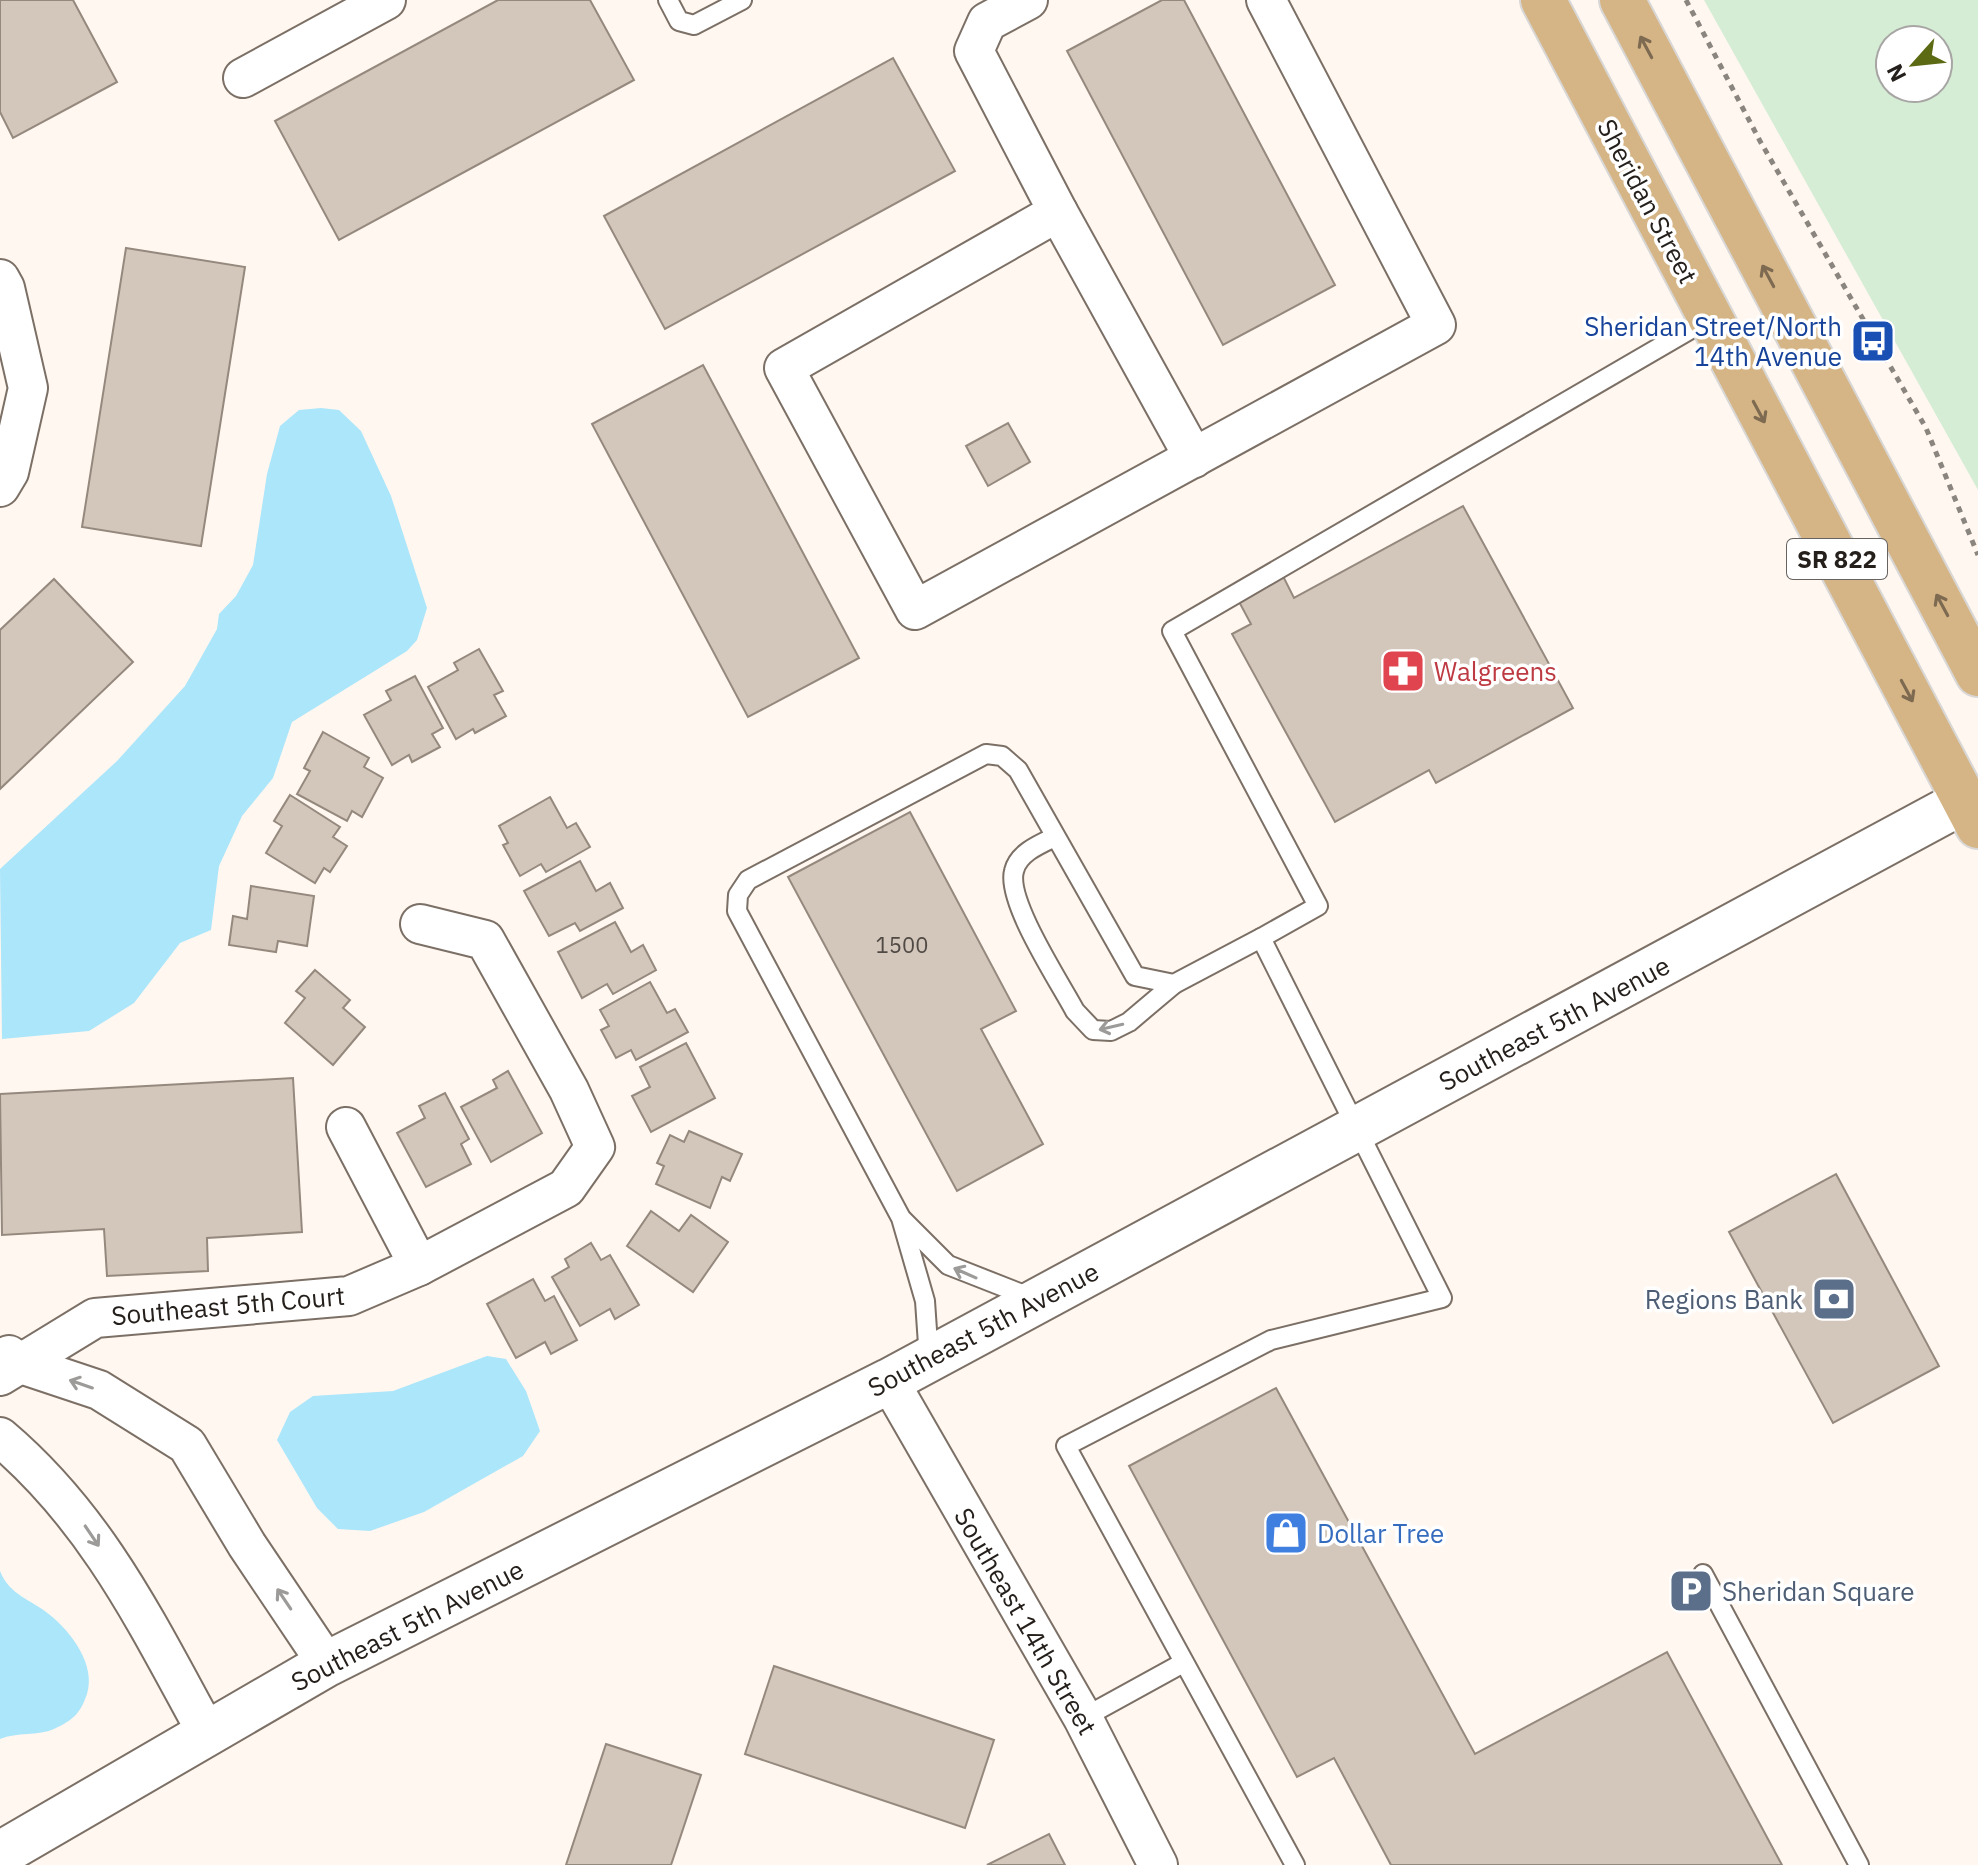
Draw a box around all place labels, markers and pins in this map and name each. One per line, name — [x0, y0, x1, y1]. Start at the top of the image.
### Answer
place label: Sheridan Street/North 14th Avenue — [1584, 309, 1842, 373]
bus stop icon: Sheridan Street/North 14th Avenue — [1849, 317, 1897, 365]
pharmacy icon: Walgreens — [1379, 647, 1427, 695]
place label: Walgreens — [1434, 654, 1557, 688]
bank icon: Regions Bank — [1810, 1275, 1858, 1323]
place label: Regions Bank — [1645, 1282, 1803, 1316]
shop icon: Dollar Tree — [1262, 1509, 1310, 1557]
place label: Dollar Tree — [1317, 1516, 1444, 1550]
parking icon: Sheridan Square — [1667, 1567, 1715, 1615]
place label: Sheridan Square — [1722, 1574, 1915, 1608]

